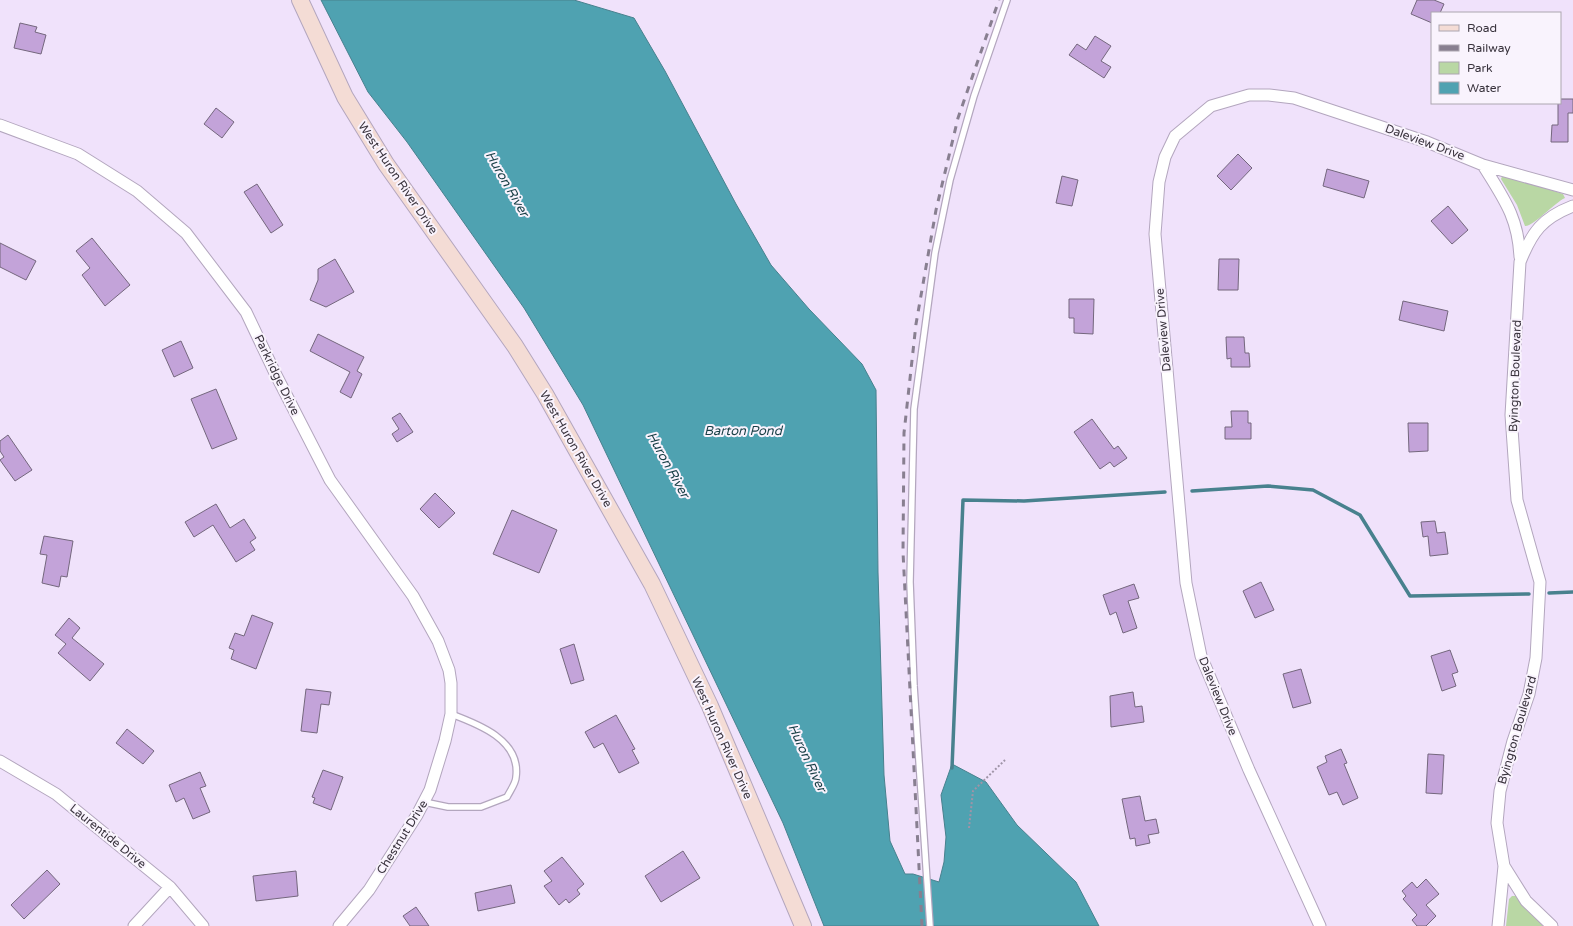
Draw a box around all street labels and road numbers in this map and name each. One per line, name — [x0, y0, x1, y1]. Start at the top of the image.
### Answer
street label: West Huron River Drive — [355, 119, 441, 237]
street label: Daleview Drive — [1383, 121, 1467, 163]
street label: Daleview Drive — [1152, 288, 1174, 372]
street label: Byington Boulevard — [1506, 320, 1524, 432]
street label: Parkridge Drive — [251, 332, 303, 418]
street label: West Huron River Drive — [537, 388, 615, 510]
street label: Daleview Drive — [1196, 655, 1240, 738]
street label: Byington Boulevard — [1495, 674, 1539, 786]
street label: West Huron River Drive — [689, 675, 755, 801]
street label: Chestnut Drive — [374, 797, 430, 877]
street label: Laurentide Drive — [67, 801, 149, 871]

